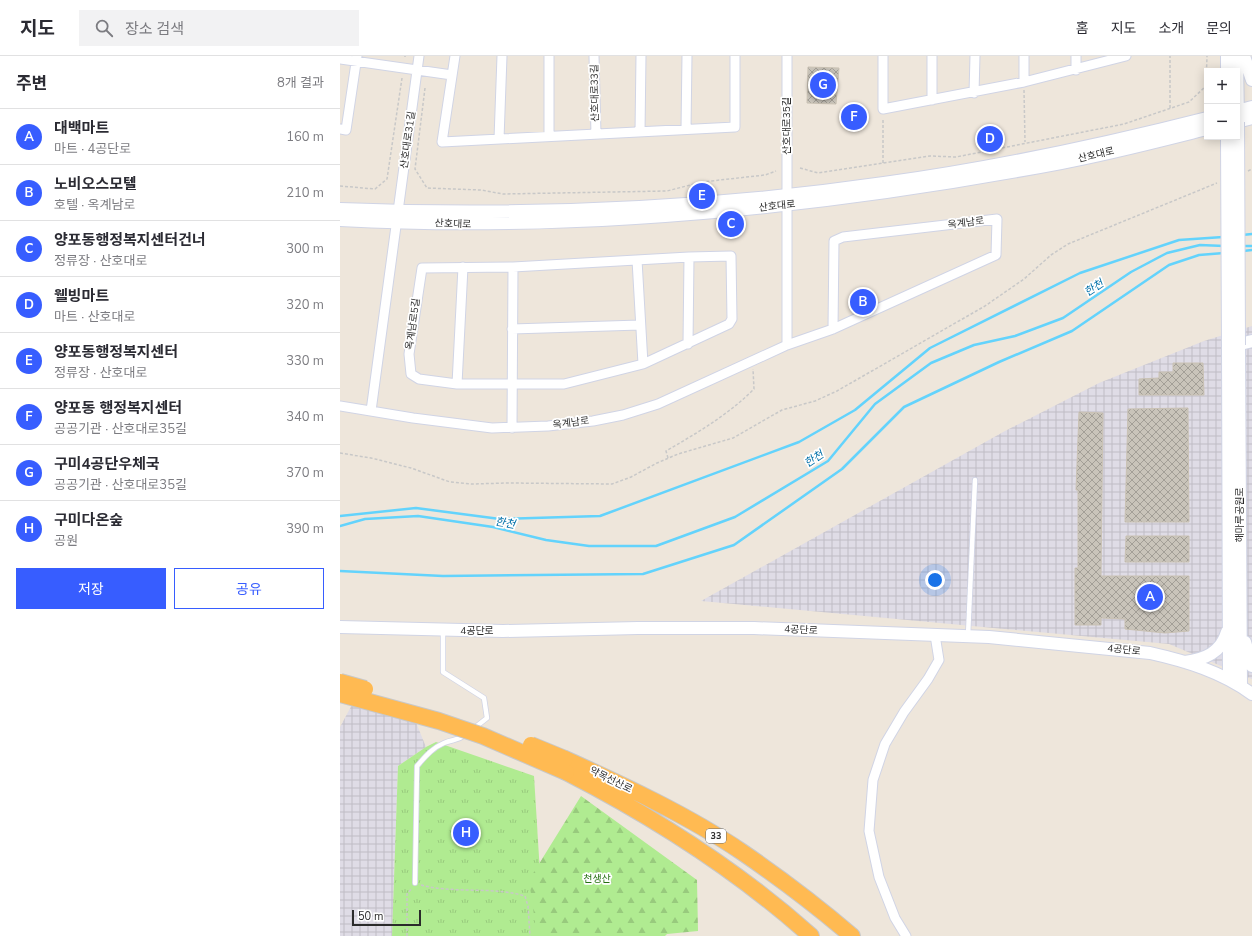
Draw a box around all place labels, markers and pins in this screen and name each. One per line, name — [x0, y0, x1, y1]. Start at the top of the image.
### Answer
pin: G — [810, 70, 836, 100]
pin: F — [841, 102, 867, 132]
pin: D — [977, 124, 1003, 154]
pin: E — [689, 181, 715, 211]
pin: C — [718, 209, 744, 239]
pin: B — [850, 287, 876, 317]
pin: A — [1137, 582, 1163, 612]
pin: H — [453, 818, 479, 848]

